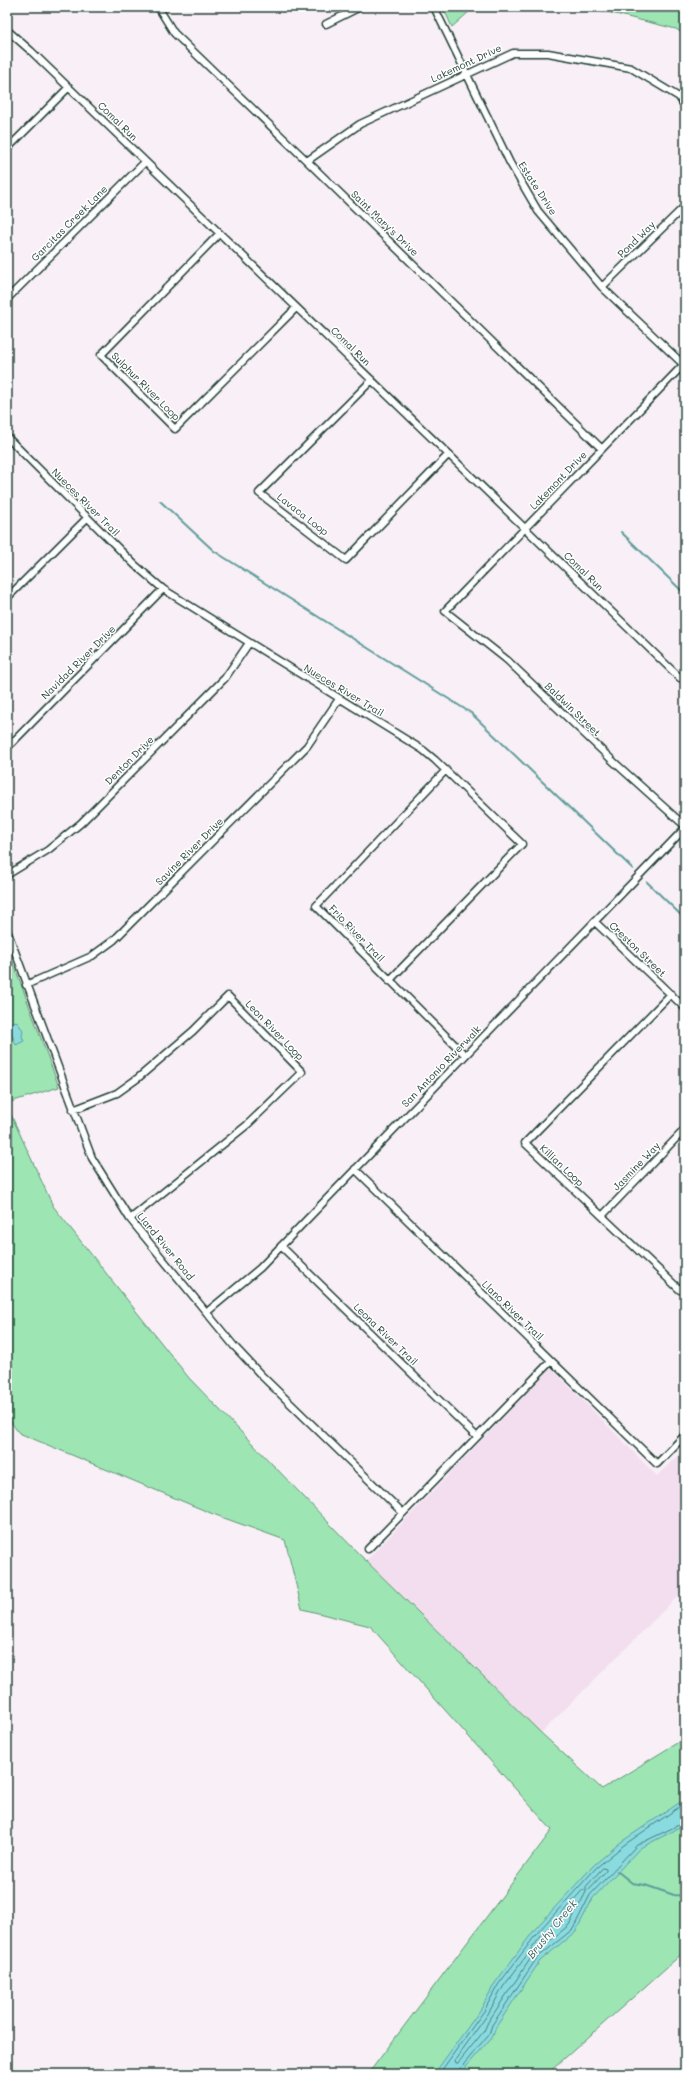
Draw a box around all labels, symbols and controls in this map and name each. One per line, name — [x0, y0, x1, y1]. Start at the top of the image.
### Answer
street label: Lakemont Drive — [428, 40, 504, 86]
street label: Comal Run — [95, 98, 141, 144]
street label: Estate Drive — [515, 158, 561, 218]
street label: Garcitas Creek Lane — [28, 182, 110, 264]
street label: Saint Mary's Drive — [348, 187, 422, 259]
street label: Pond Way — [614, 218, 658, 260]
street label: Comal Run — [328, 323, 374, 369]
street label: Sulphur River Loop — [109, 349, 183, 423]
street label: Lakemont Drive — [526, 448, 590, 512]
street label: Nueces River Trail — [49, 465, 123, 539]
street label: Lavaca Loop — [274, 490, 332, 538]
street label: Comal Run — [561, 548, 607, 594]
street label: Navidad River Drive — [38, 622, 118, 702]
street label: Nueces River Trail — [302, 661, 386, 719]
street label: Baldwin Street — [542, 679, 604, 739]
street label: Denton Drive — [101, 732, 157, 788]
street label: Savine River Drive — [152, 814, 226, 888]
street label: Frio River Trail — [326, 901, 388, 965]
street label: Creston Street — [606, 918, 670, 980]
street label: Leon River Loop — [243, 997, 307, 1063]
street label: San Antonio Riverwalk — [398, 1022, 484, 1110]
street label: Jasmine Way — [609, 1139, 663, 1193]
street label: Killian Loop — [537, 1141, 587, 1189]
street label: Liard River Road — [134, 1209, 198, 1283]
street label: Llano River Trail — [479, 1277, 547, 1343]
street label: Leona River Trail — [351, 1300, 421, 1368]
water label: Brushy Creek — [523, 1896, 580, 1961]

